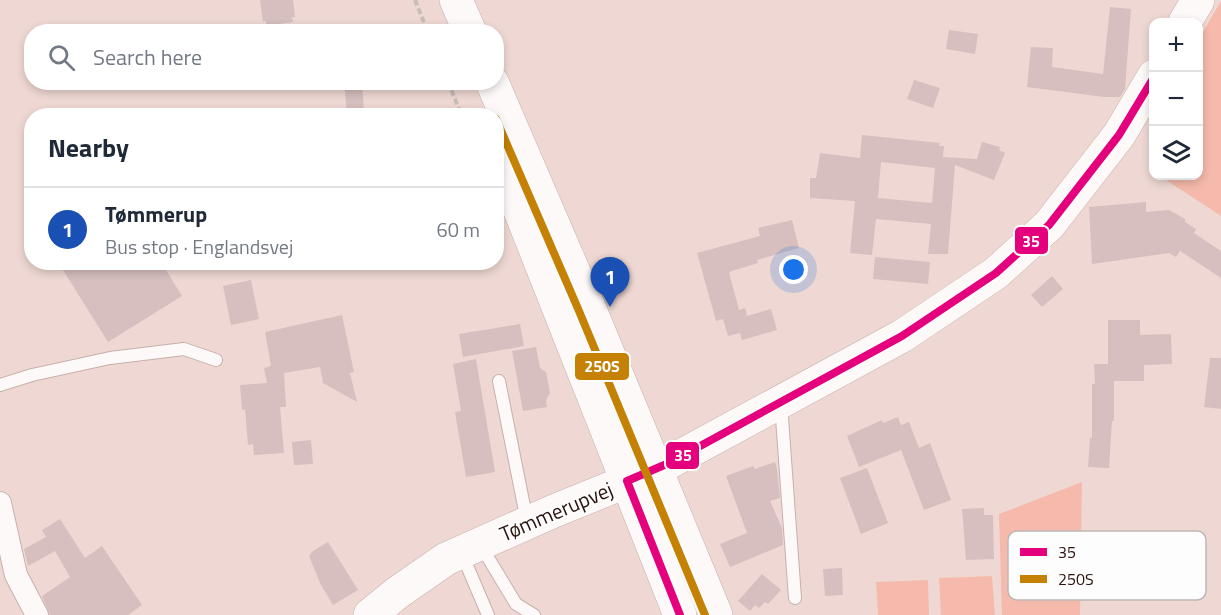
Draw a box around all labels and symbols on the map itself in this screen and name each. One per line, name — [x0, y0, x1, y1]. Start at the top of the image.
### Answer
line badge: 35 — [1014, 226, 1049, 255]
text: 35 — [1022, 229, 1040, 253]
your location — [779, 255, 808, 284]
pin: 1 — [590, 258, 630, 307]
line badge: 250S — [574, 352, 630, 381]
text: 250S — [584, 354, 620, 378]
line badge: 35 — [665, 441, 700, 470]
text: 35 — [674, 443, 692, 467]
street label: Tømmerupvej — [494, 473, 618, 549]
legend — [1008, 531, 1206, 600]
text: 35 — [1058, 540, 1076, 564]
text: 250S — [1058, 567, 1094, 591]

